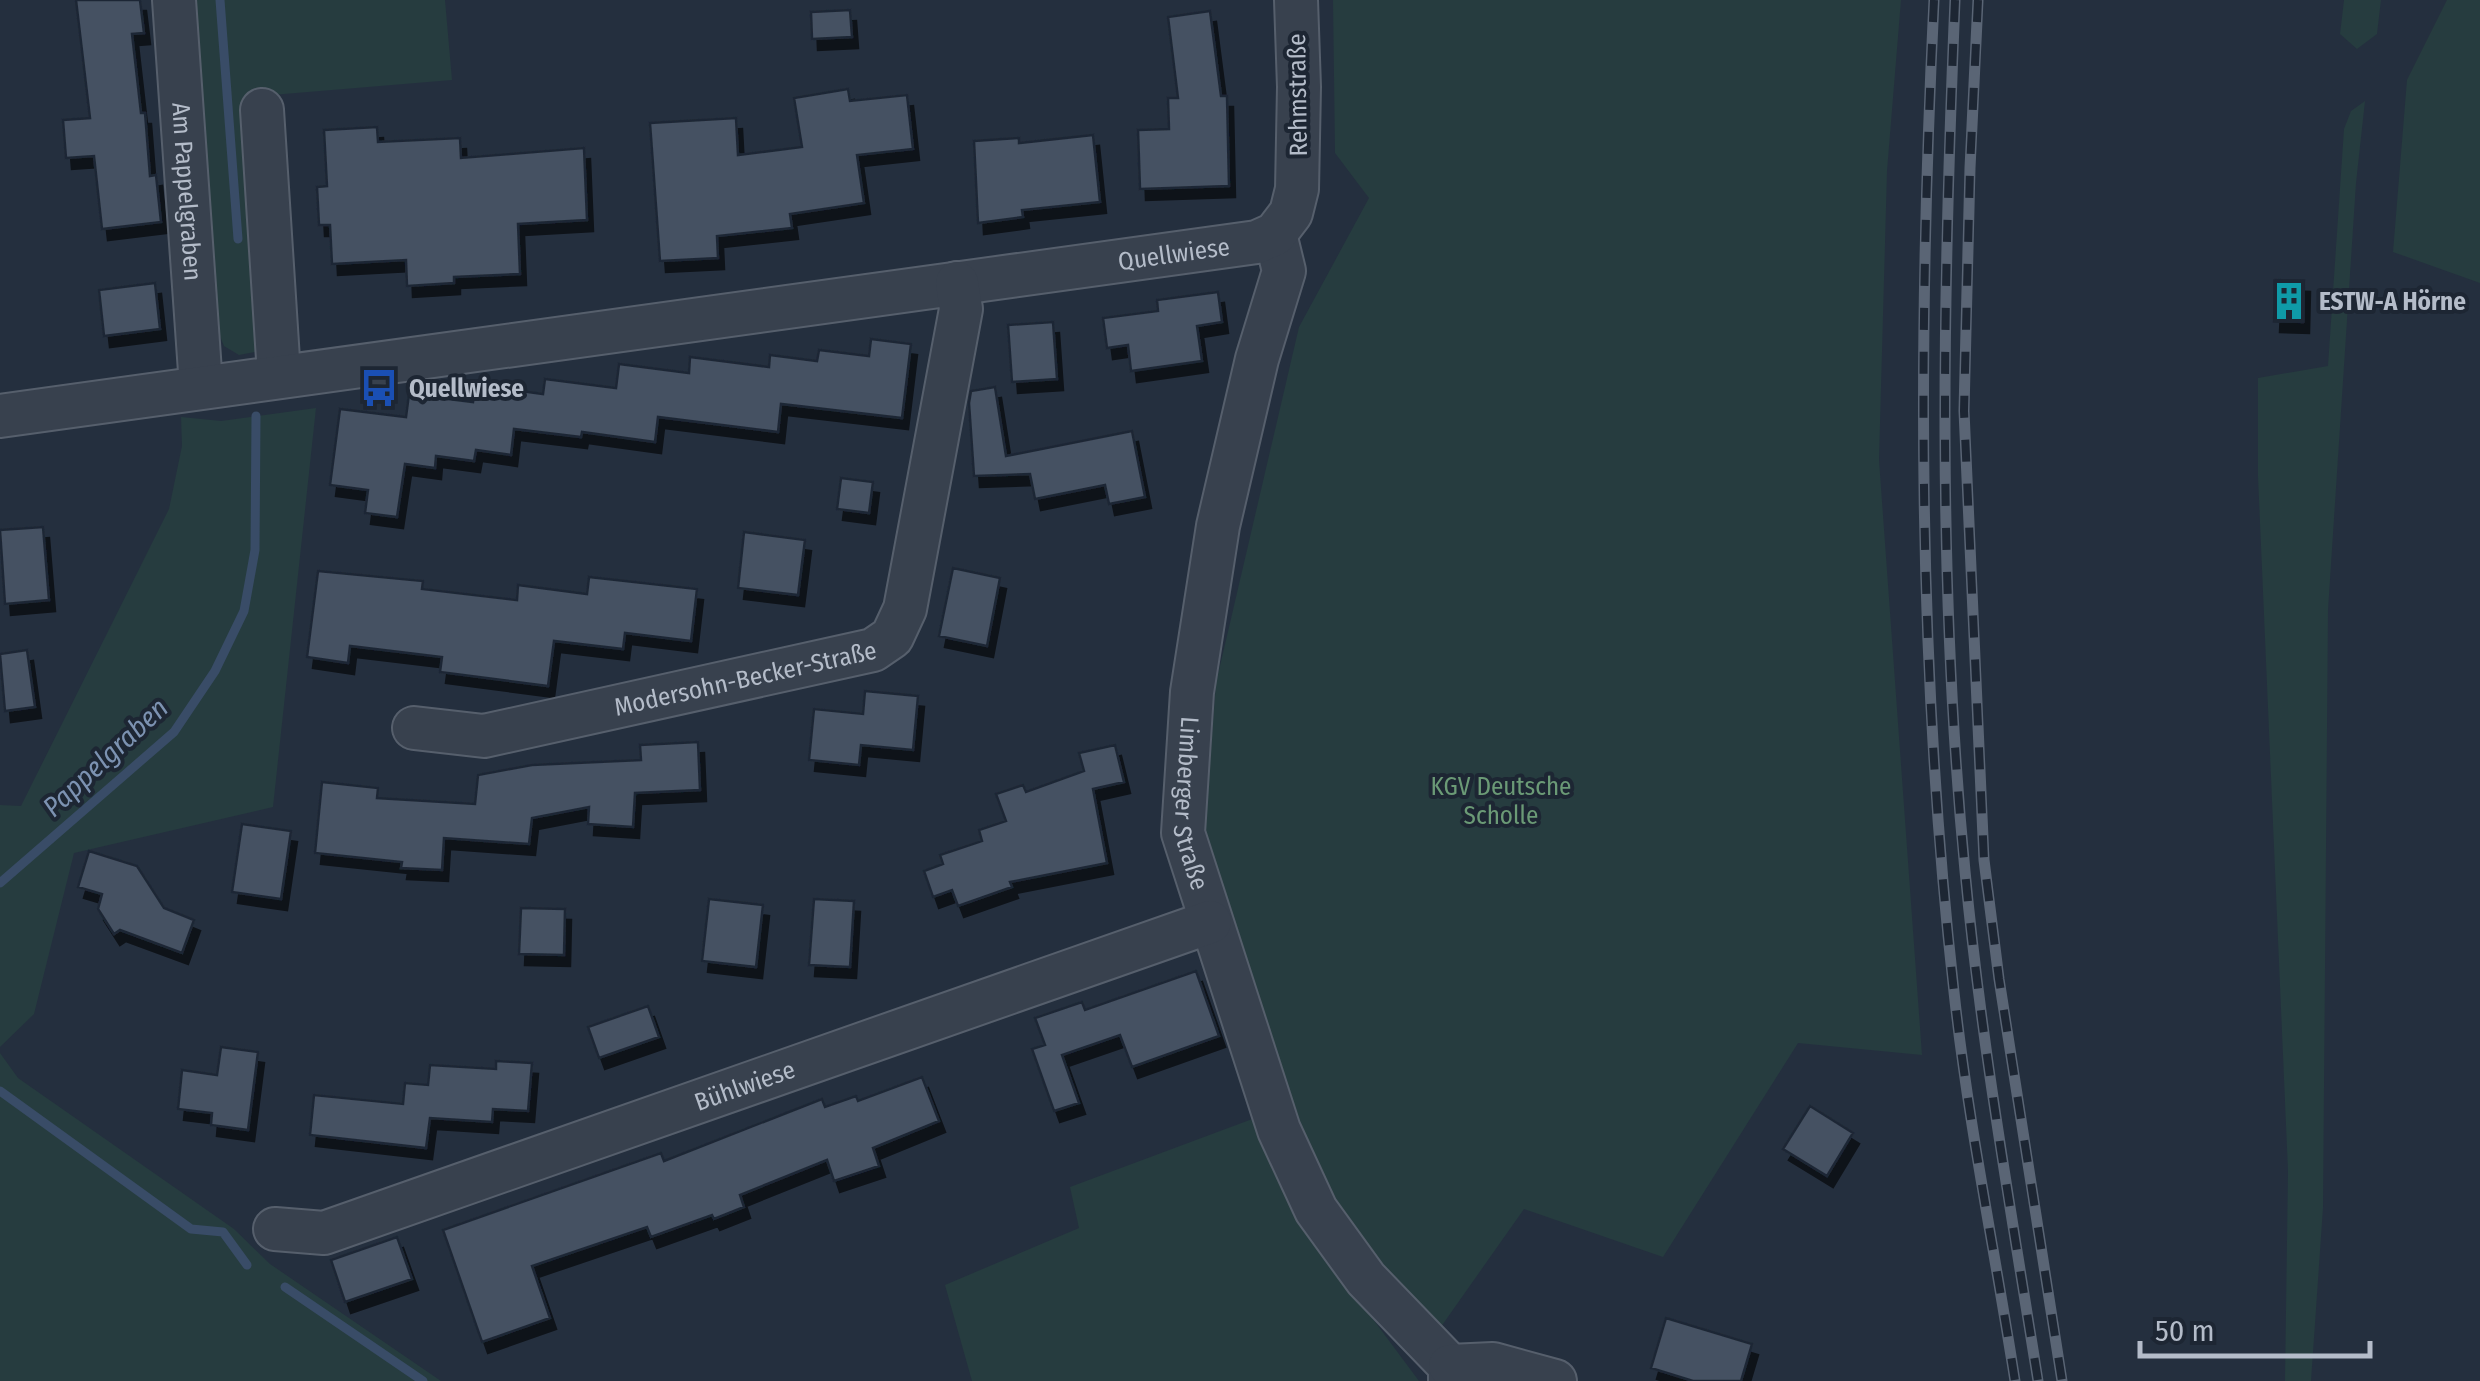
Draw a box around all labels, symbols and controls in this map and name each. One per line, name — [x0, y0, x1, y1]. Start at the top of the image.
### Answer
street label: Rehmstraße — [1282, 33, 1314, 157]
street label: Am Pappelgraben — [165, 101, 208, 282]
street label: Quellwiese — [1116, 232, 1232, 277]
building icon: ESTW-A Hörne — [2268, 280, 2310, 322]
place label: ESTW-A Hörne — [2319, 287, 2466, 317]
bus stop icon: Quellwiese — [358, 367, 400, 409]
place label: Quellwiese — [409, 374, 524, 404]
street label: Modersohn-Becker-Straße — [611, 636, 879, 723]
water label: Pappelgraben — [36, 691, 175, 824]
street label: Limberger Straße — [1167, 715, 1214, 894]
park label: KGV Deutsche Scholle — [1431, 772, 1571, 831]
street label: Bühlwiese — [691, 1055, 799, 1118]
scale bar — [2140, 1296, 2370, 1358]
text: 50 m — [2155, 1313, 2215, 1349]

